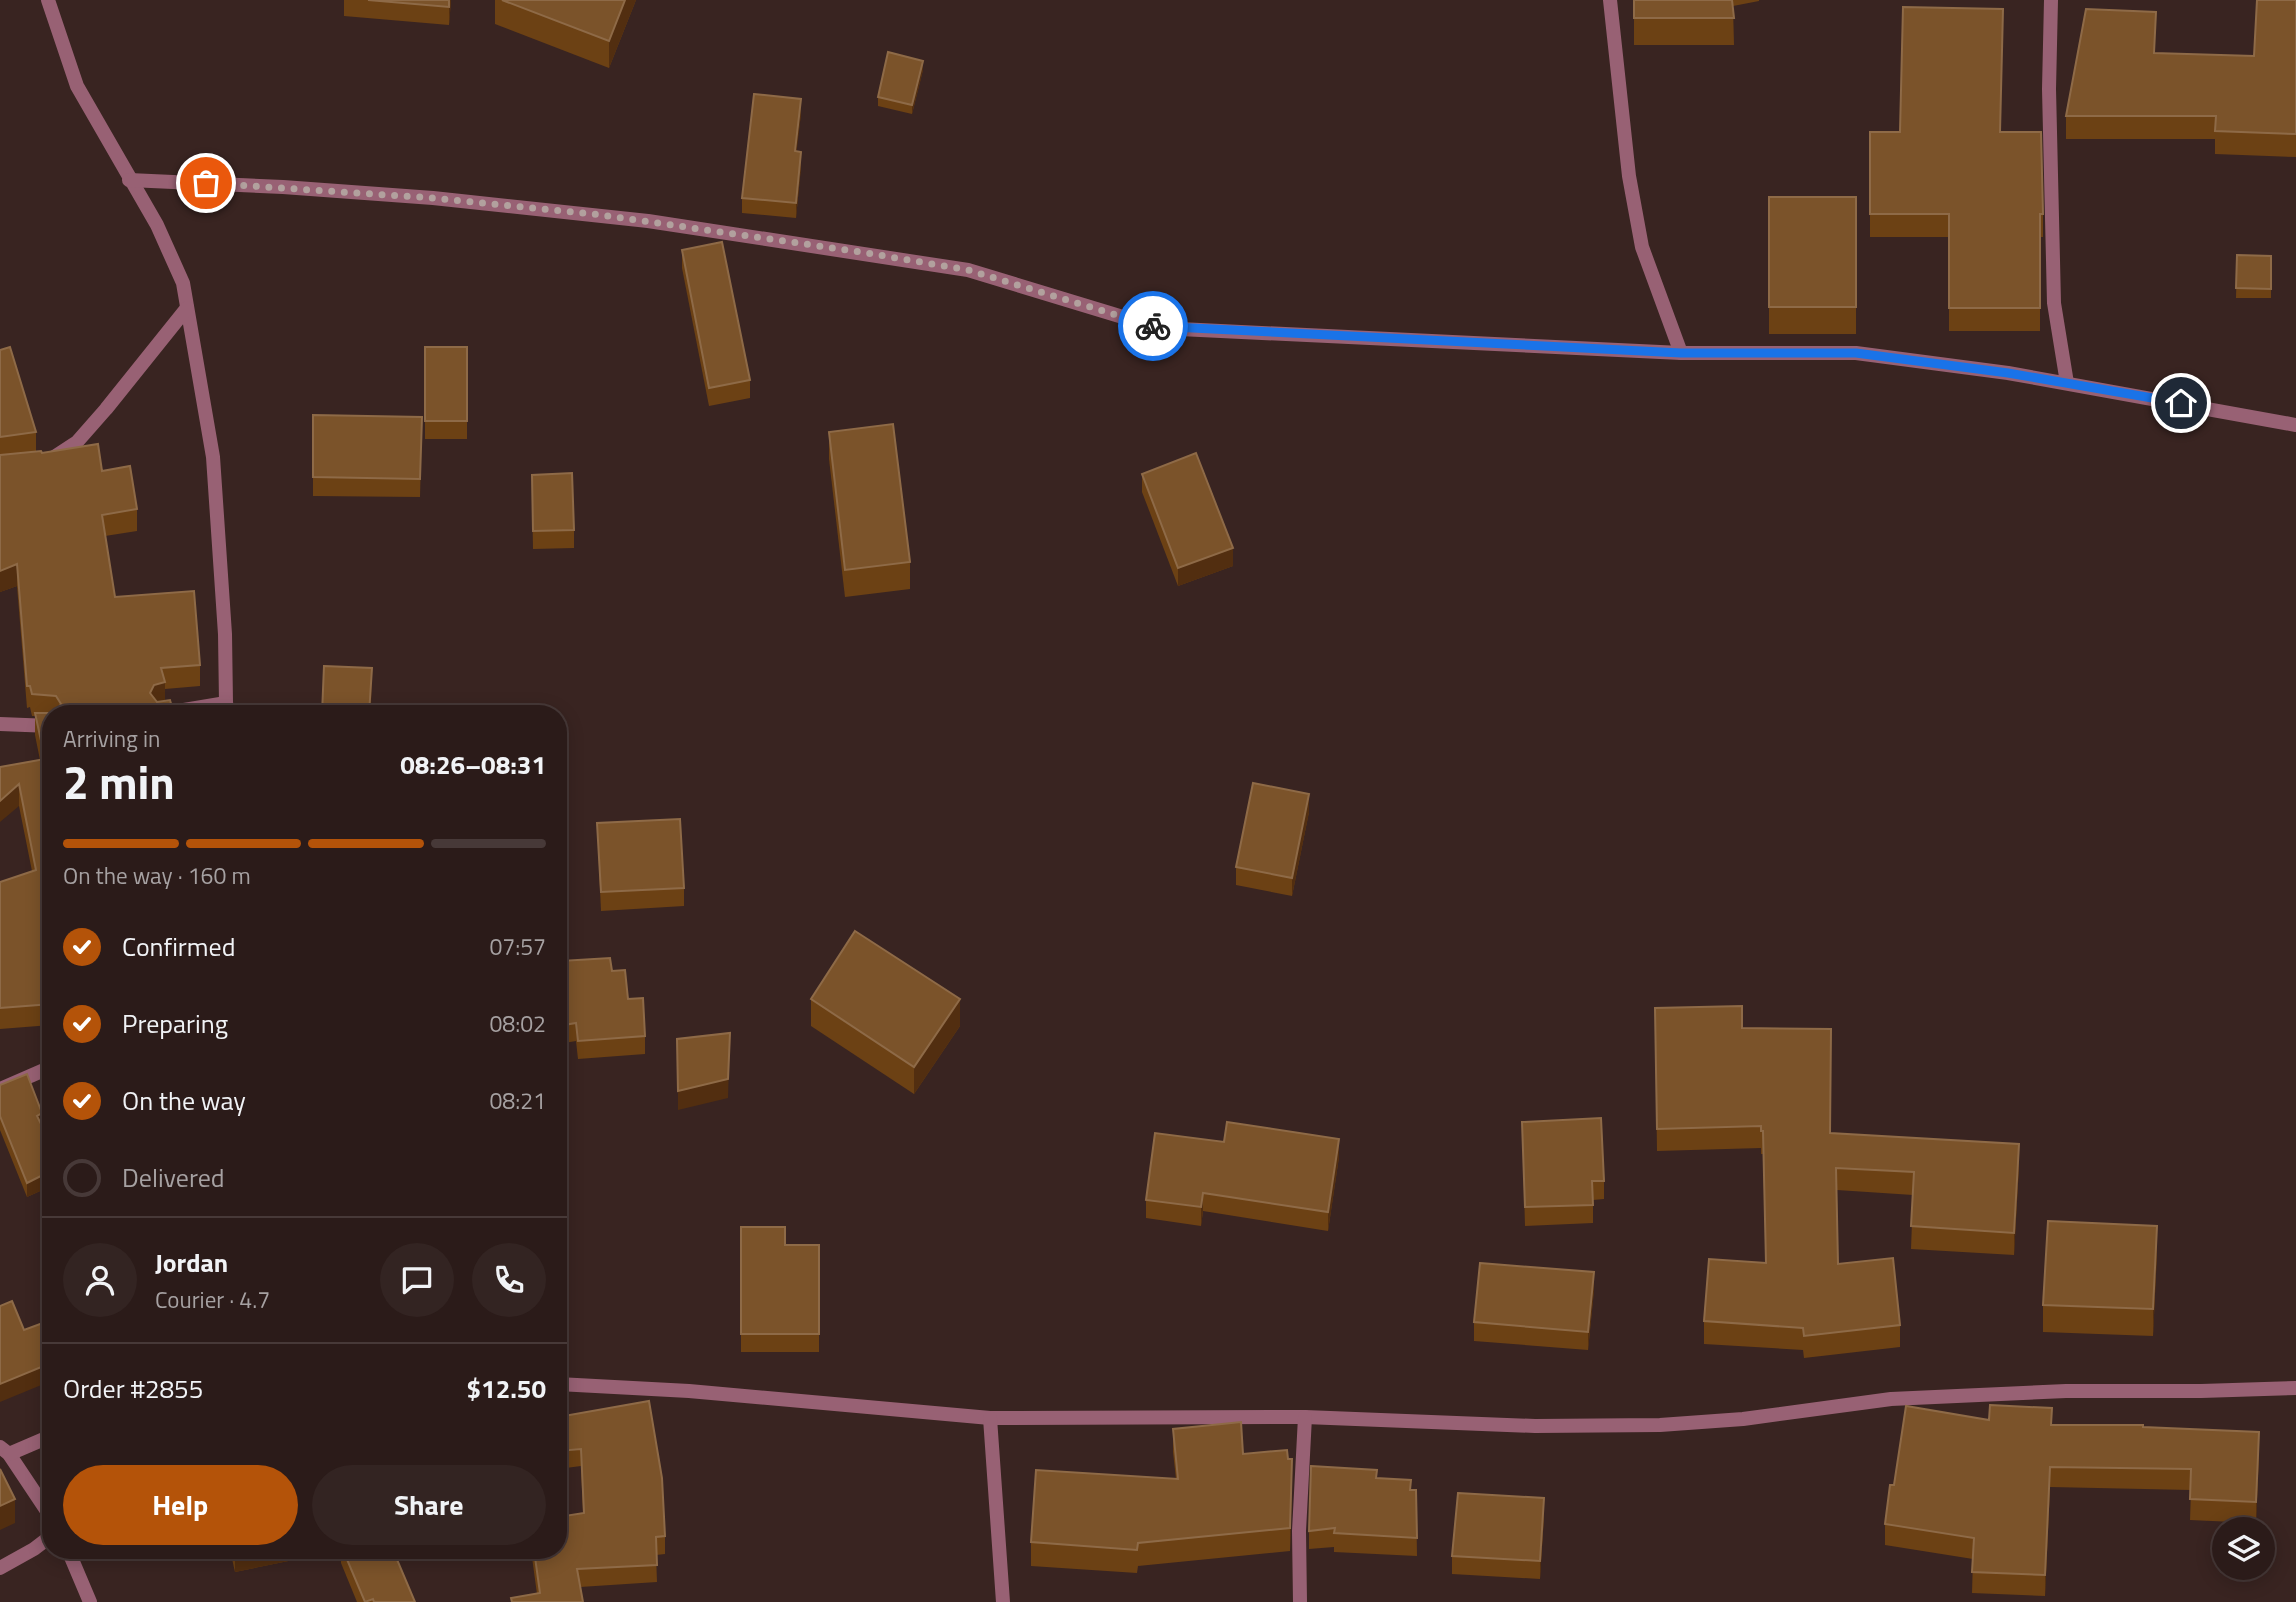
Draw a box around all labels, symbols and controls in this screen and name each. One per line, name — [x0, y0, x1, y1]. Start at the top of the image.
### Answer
pin — [176, 153, 236, 213]
icon: bag — [187, 164, 225, 202]
courier — [1118, 291, 1188, 361]
icon: bike — [1134, 307, 1172, 345]
pin — [2151, 373, 2211, 433]
icon: home — [2162, 384, 2200, 422]
text: Arriving in — [63, 721, 160, 756]
text: 08:26–08:31 — [400, 745, 546, 784]
text: 2 min — [63, 747, 175, 817]
text: On the way · 160 m — [63, 858, 251, 893]
text: Confirmed — [122, 927, 236, 966]
icon: check — [63, 928, 101, 966]
text: 07:57 — [489, 929, 546, 964]
text: Preparing — [122, 1004, 228, 1043]
icon: check — [63, 1005, 101, 1043]
text: 08:02 — [489, 1006, 546, 1041]
text: On the way — [122, 1081, 246, 1120]
icon: check — [63, 1082, 101, 1120]
text: 08:21 — [489, 1083, 546, 1118]
text: Delivered — [122, 1158, 225, 1197]
button: person — [63, 1243, 137, 1317]
text: Jordan — [155, 1243, 228, 1282]
button: chat — [380, 1243, 454, 1317]
button: phone — [472, 1243, 546, 1317]
text: Courier · 4.7 — [155, 1282, 270, 1317]
text: Order #2855 — [63, 1369, 203, 1408]
text: $12.50 — [467, 1369, 546, 1408]
button: Help — [63, 1465, 298, 1545]
button: Share — [312, 1465, 546, 1545]
map controls — [2212, 1517, 2275, 1580]
button: layers — [2212, 1517, 2275, 1580]

